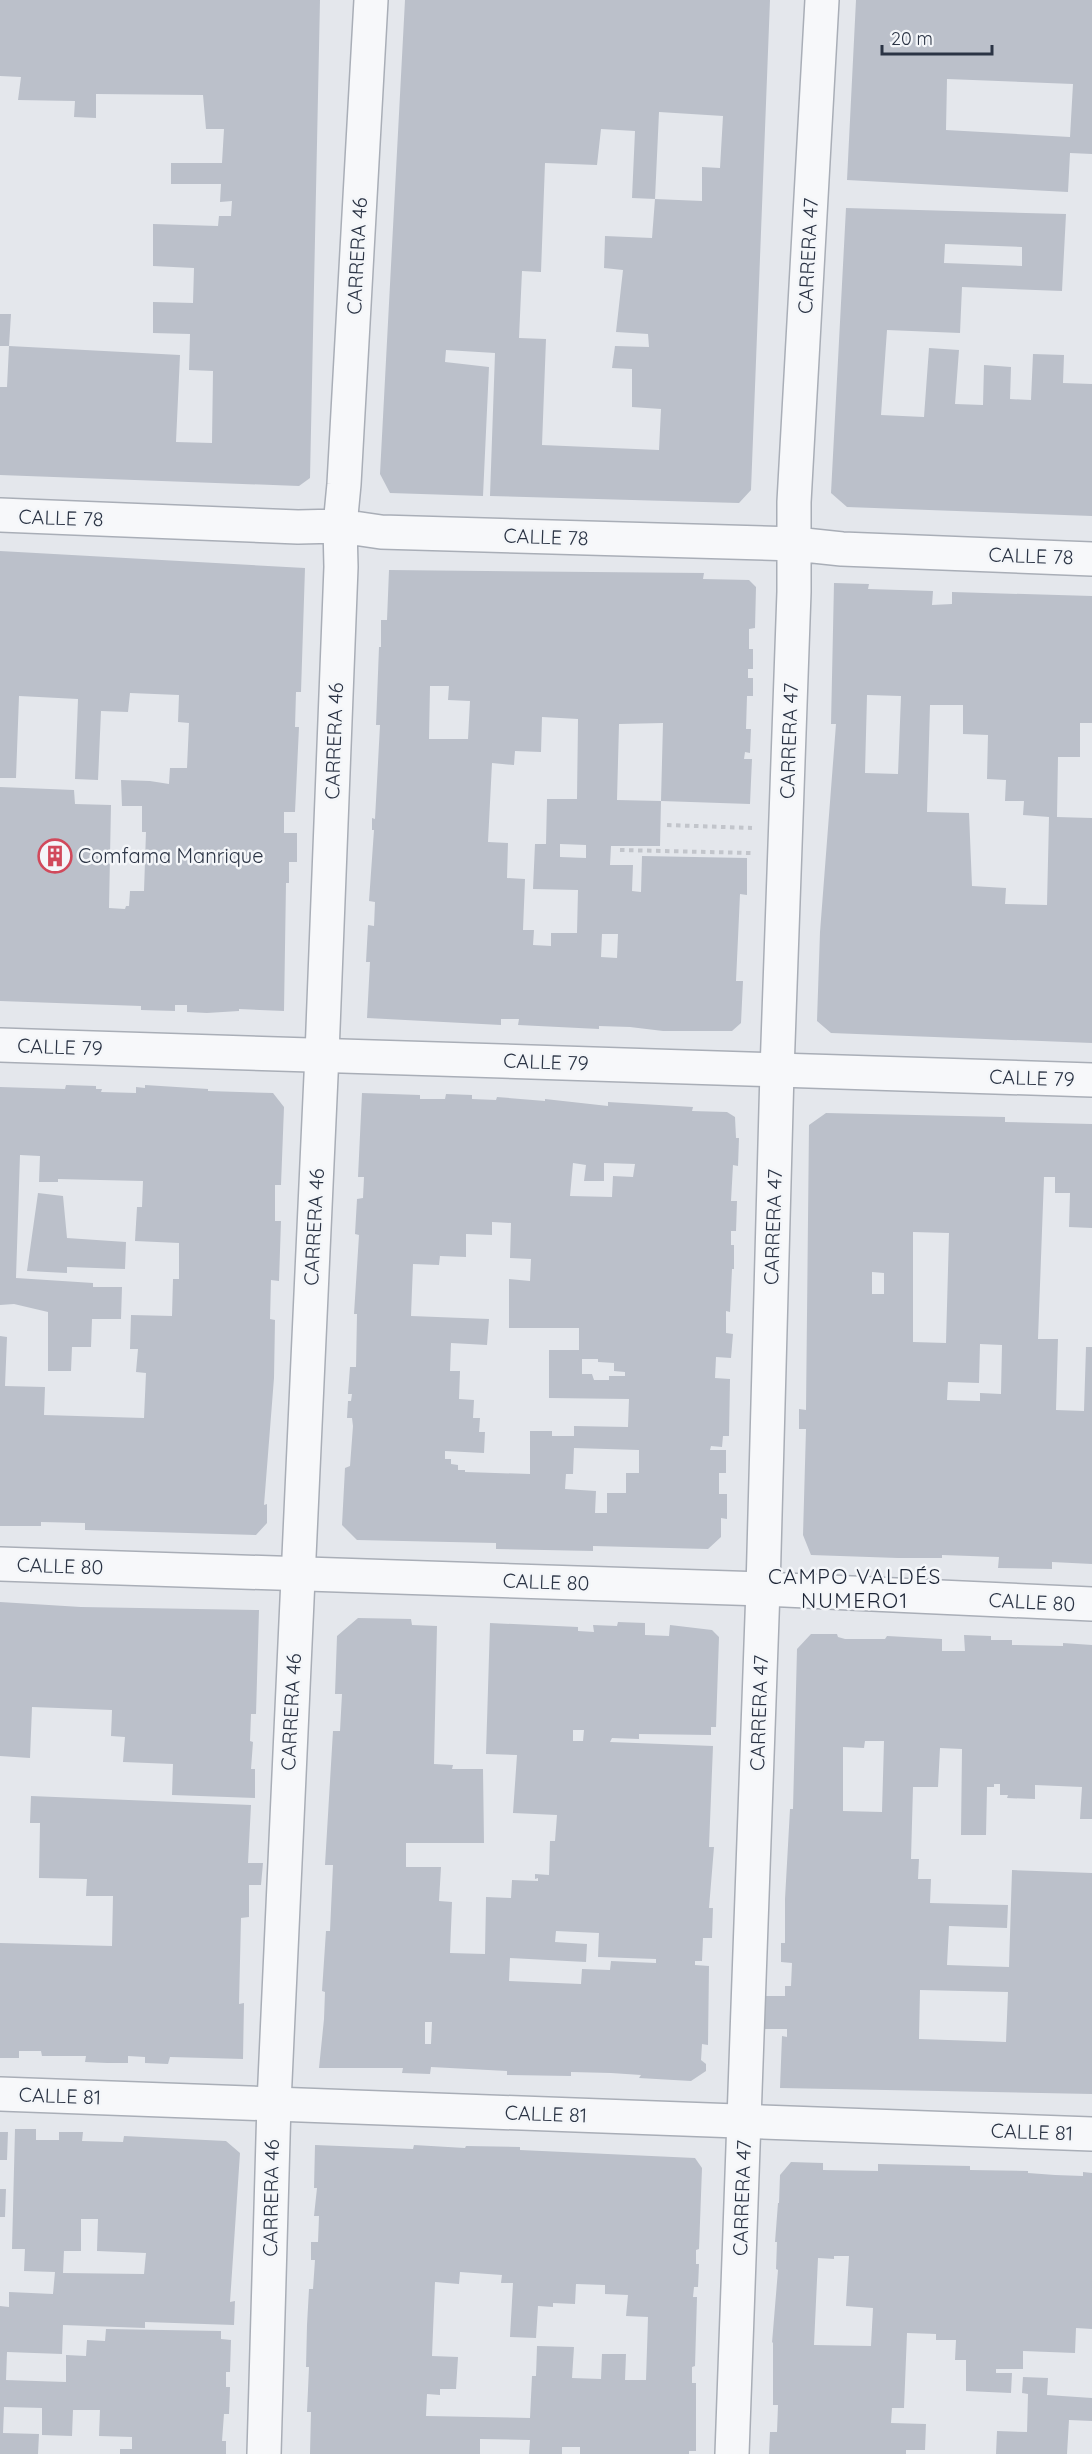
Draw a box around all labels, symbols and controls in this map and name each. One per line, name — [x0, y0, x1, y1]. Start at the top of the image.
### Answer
scale bar — [882, 18, 992, 56]
text: 20 m — [891, 27, 933, 50]
street label: CARRERA 46 — [341, 197, 372, 315]
street label: CARRERA 47 — [792, 197, 823, 315]
street label: CALLE 78 — [18, 504, 104, 531]
street label: CALLE 78 — [503, 523, 589, 550]
street label: CALLE 78 — [988, 542, 1074, 569]
street label: CARRERA 46 — [319, 682, 348, 800]
street label: CARRERA 47 — [774, 682, 803, 799]
building icon: Comfama Manrique — [37, 838, 73, 874]
place label: Comfama Manrique — [78, 843, 264, 868]
street label: CALLE 79 — [17, 1033, 103, 1060]
street label: CALLE 79 — [503, 1048, 589, 1075]
street label: CALLE 79 — [989, 1064, 1075, 1091]
street label: CARRERA 46 — [298, 1168, 329, 1286]
street label: CARRERA 47 — [758, 1168, 787, 1285]
street label: CALLE 80 — [16, 1551, 104, 1580]
district label: CAMPO VALDÉS NUMERO1 — [768, 1563, 942, 1613]
street label: CALLE 80 — [502, 1567, 590, 1596]
street label: CALLE 80 — [988, 1587, 1076, 1616]
street label: CARRERA 46 — [275, 1653, 306, 1771]
street label: CARRERA 47 — [744, 1654, 773, 1771]
street label: CALLE 81 — [18, 2082, 102, 2109]
street label: CALLE 81 — [504, 2100, 588, 2127]
street label: CALLE 81 — [990, 2118, 1074, 2145]
street label: CARRERA 46 — [257, 2139, 284, 2257]
street label: CARRERA 47 — [727, 2139, 756, 2256]

